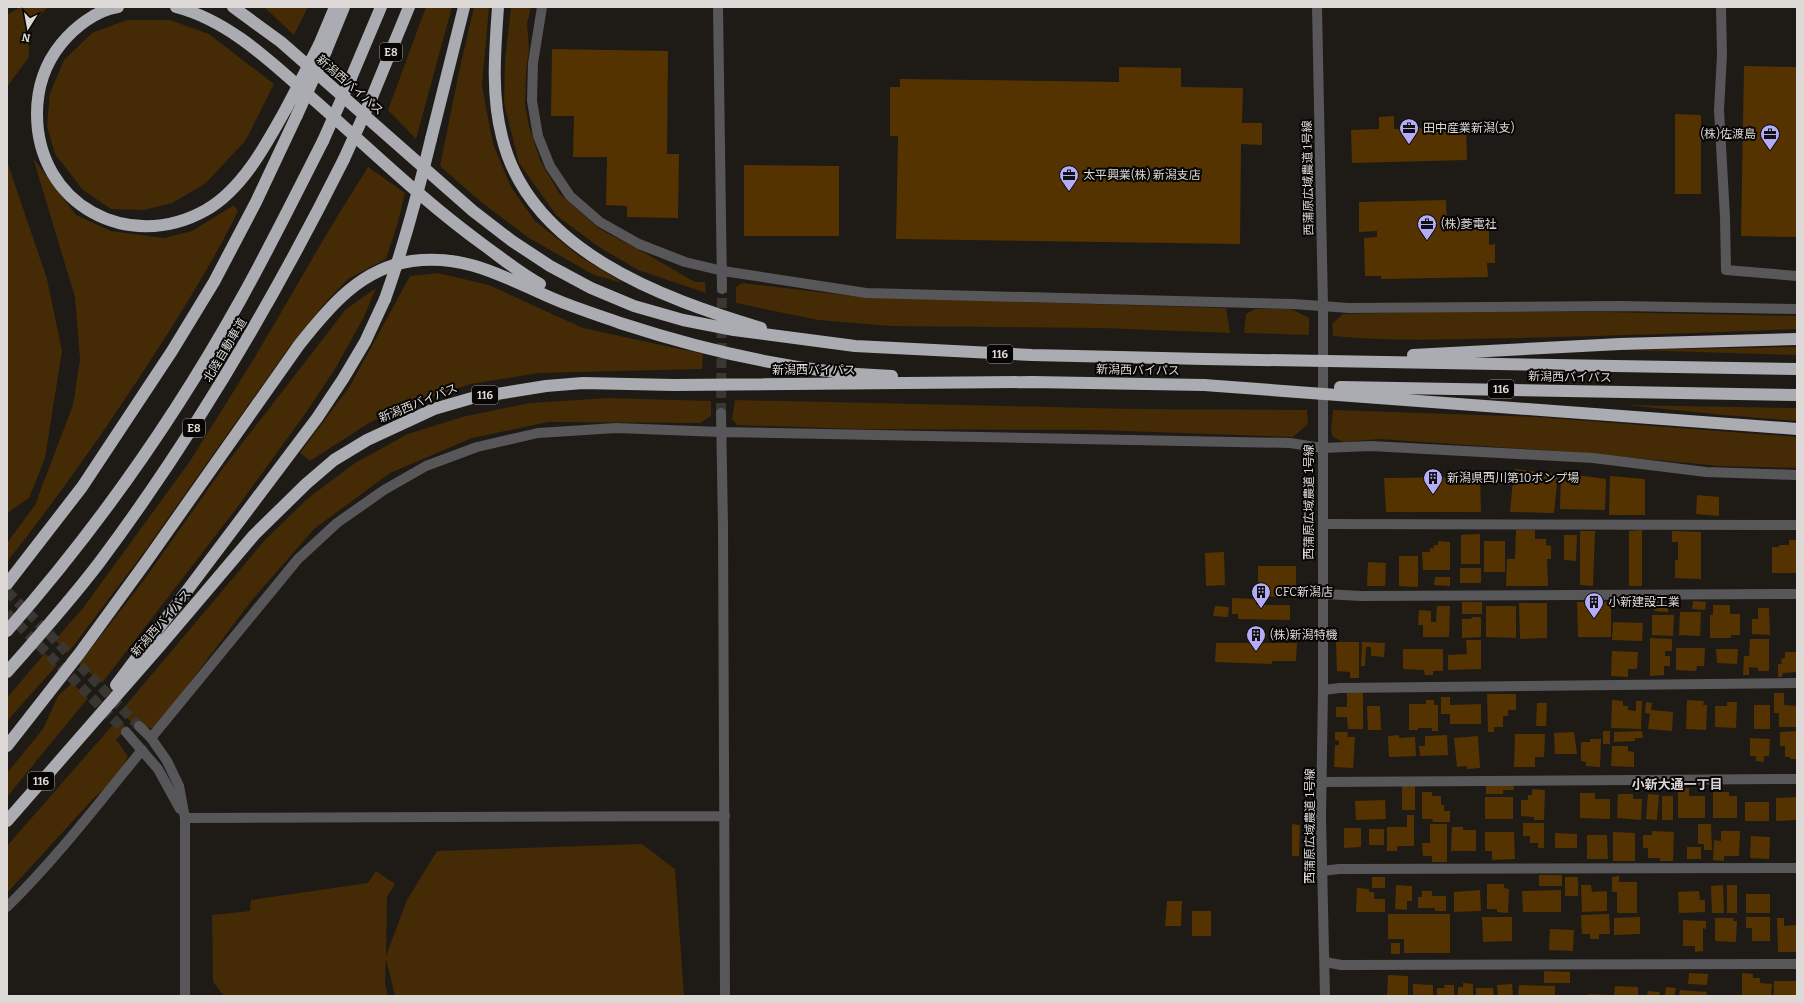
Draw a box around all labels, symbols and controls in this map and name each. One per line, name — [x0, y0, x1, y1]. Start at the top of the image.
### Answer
north arrow — [8, 8, 48, 48]
text: N — [20, 30, 32, 45]
road number: E8 — [380, 43, 402, 61]
street label: 新潟西バイパス — [314, 52, 386, 118]
office icon: 田中産業新潟(支) — [1398, 117, 1420, 145]
street label: 西蒲原広域農道 1号線 — [1300, 120, 1316, 236]
place label: 田中産業新潟(支) — [1423, 120, 1515, 135]
office icon: (株)佐渡島 — [1759, 123, 1781, 151]
place label: (株)佐渡島 — [1701, 126, 1756, 141]
office icon: 太平興業(株) 新潟支店 — [1058, 164, 1080, 192]
place label: 太平興業(株) 新潟支店 — [1083, 167, 1201, 182]
office icon: (株)菱電社 — [1416, 213, 1438, 241]
place label: (株)菱電社 — [1441, 216, 1496, 231]
street label: 北陸自動車道 — [200, 316, 250, 384]
road number: 116 — [987, 345, 1013, 363]
street label: 新潟西バイパス — [1096, 362, 1180, 378]
street label: 新潟西バイパス — [772, 363, 856, 377]
street label: 新潟西バイパス — [1528, 369, 1612, 385]
road number: 116 — [1488, 380, 1514, 398]
street label: 新潟西バイパス — [377, 381, 459, 425]
road number: 116 — [472, 386, 498, 404]
road number: E8 — [183, 419, 205, 437]
street label: 西蒲原広域農道 1号線 — [1302, 444, 1316, 560]
building icon: 新潟県西川第10ポンプ場 — [1422, 467, 1444, 495]
place label: 新潟県西川第10ポンプ場 — [1447, 471, 1579, 485]
building icon: CFC新潟店 — [1250, 581, 1272, 609]
place label: CFC新潟店 — [1275, 585, 1333, 599]
street label: 新潟西バイパス — [128, 587, 194, 659]
building icon: 小新建設工業 — [1583, 591, 1605, 619]
place label: 小新建設工業 — [1608, 595, 1680, 609]
building icon: (株)新潟特機 — [1245, 624, 1267, 652]
place label: (株)新潟特機 — [1270, 627, 1337, 642]
street label: 西蒲原広域農道 1号線 — [1303, 768, 1317, 884]
road number: 116 — [28, 772, 54, 790]
district label: 小新大通一丁目 — [1631, 777, 1723, 792]

